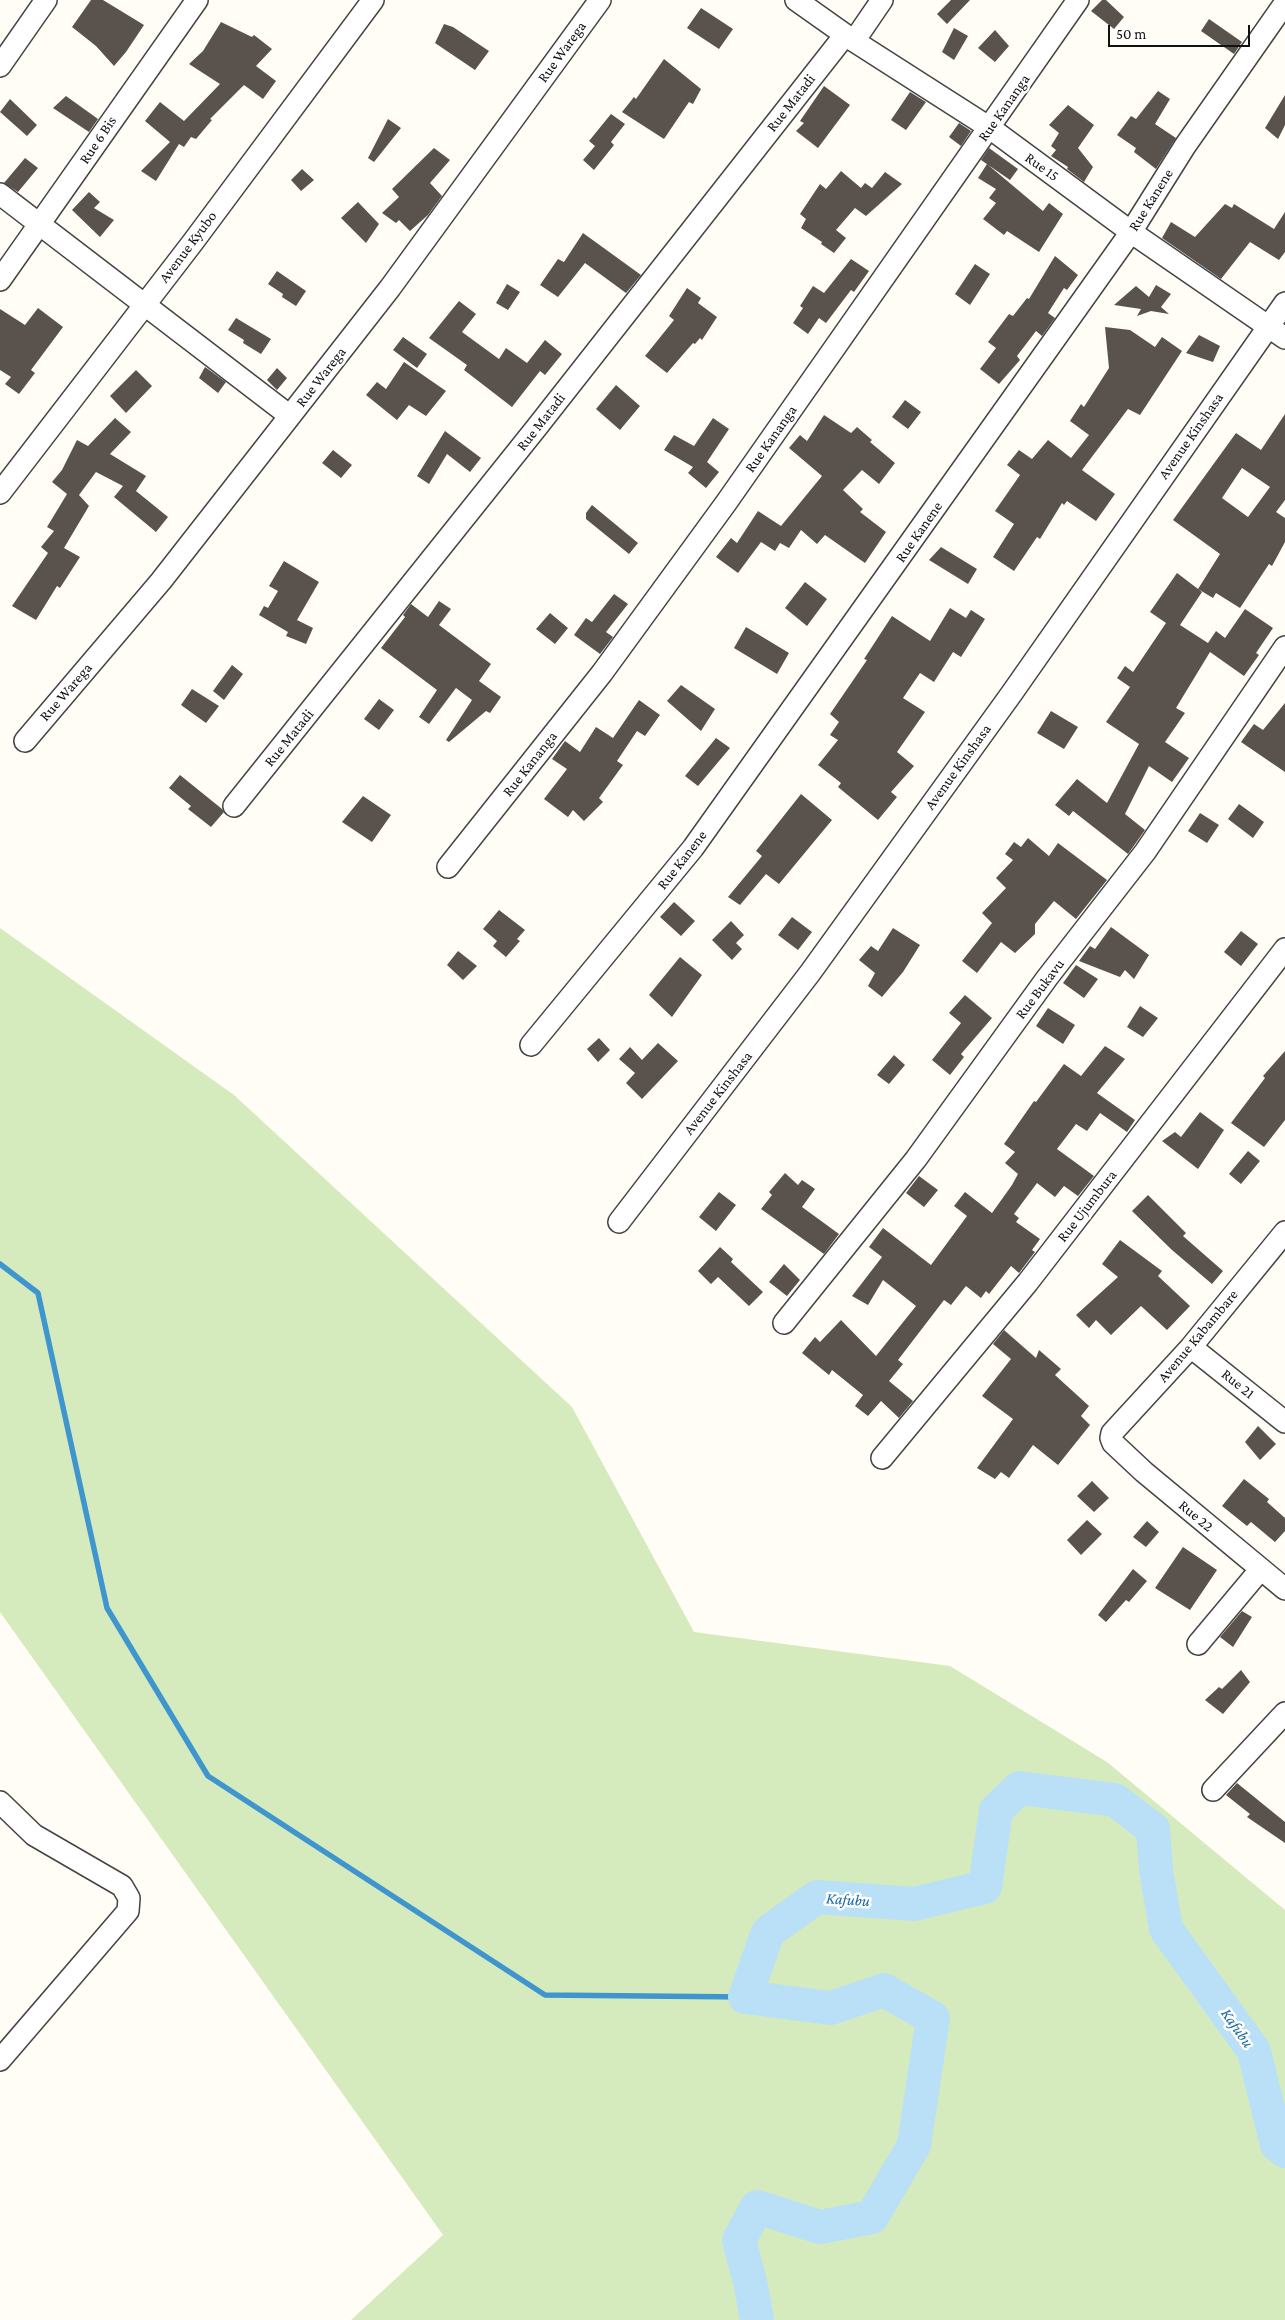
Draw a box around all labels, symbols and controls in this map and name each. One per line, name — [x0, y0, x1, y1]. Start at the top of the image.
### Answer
scale bar — [1110, 15, 1252, 47]
street label: Rue Warega — [534, 18, 590, 86]
text: 50 m — [1116, 26, 1146, 42]
street label: Rue Matadi — [763, 70, 819, 136]
street label: Rue Kananga — [974, 71, 1034, 145]
street label: Rue 6 Bis — [75, 113, 121, 167]
street label: Rue 15 — [1022, 149, 1062, 185]
street label: Rue Kanene — [1125, 165, 1177, 235]
street label: Avenue Kyubo — [155, 208, 221, 286]
street label: Rue Warega — [292, 343, 350, 411]
street label: Rue Matadi — [513, 389, 569, 455]
street label: Avenue Kinshasa — [1155, 389, 1227, 483]
street label: Rue Kananga — [741, 402, 801, 476]
street label: Rue Kanene — [891, 498, 947, 566]
street label: Rue Warega — [36, 659, 96, 725]
street label: Rue Matadi — [260, 706, 318, 770]
street label: Avenue Kinshasa — [921, 721, 995, 813]
street label: Rue Kananga — [499, 728, 561, 800]
street label: Rue Kanene — [653, 827, 711, 893]
street label: Rue Bukavu — [1012, 955, 1068, 1023]
street label: Avenue Kinshasa — [680, 1048, 756, 1138]
street label: Rue Ujumbura — [1053, 1166, 1121, 1246]
street label: Avenue Kabambare — [1154, 1286, 1242, 1386]
street label: Rue 21 — [1218, 1365, 1258, 1403]
street label: Rue 22 — [1175, 1496, 1217, 1536]
water label: Kafubu — [826, 1889, 870, 1911]
water label: Kafubu — [1217, 2005, 1257, 2051]

